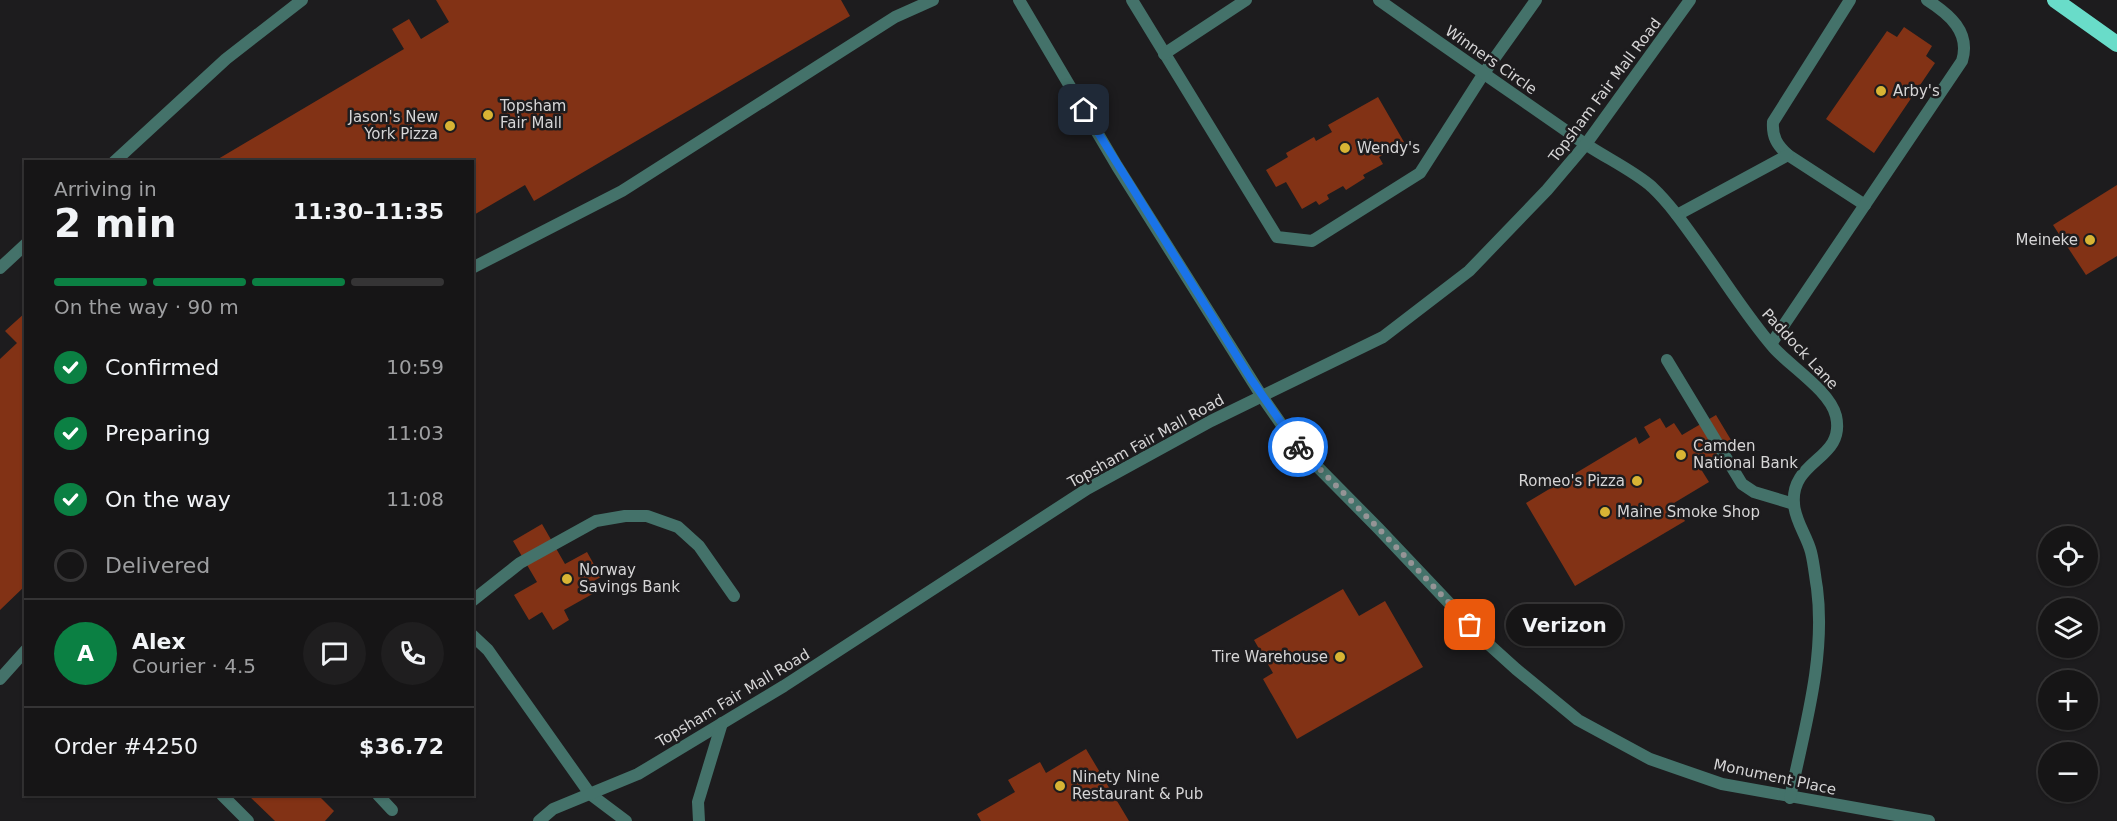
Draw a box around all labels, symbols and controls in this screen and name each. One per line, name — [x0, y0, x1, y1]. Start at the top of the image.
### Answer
street label: Topsham Fair Mall Road — [1544, 14, 1665, 166]
street label: Winners Circle — [1442, 22, 1540, 98]
place label: Arby's — [1893, 82, 1940, 100]
pin — [1058, 84, 1109, 135]
marker: Arby's — [1874, 84, 1888, 98]
icon: home — [1067, 93, 1100, 126]
place label: Topsham Fair Mall — [499, 97, 566, 132]
place label: Jason's New York Pizza — [347, 108, 438, 143]
marker: Topsham Fair Mall — [481, 108, 495, 122]
marker: Jason's New York Pizza — [443, 119, 457, 133]
place label: Wendy's — [1357, 139, 1420, 157]
marker: Wendy's — [1338, 141, 1352, 155]
text: Arriving in — [54, 177, 157, 201]
text: 11:30–11:35 — [293, 199, 444, 224]
text: 2 min — [54, 201, 176, 246]
place label: Meineke — [2016, 231, 2078, 249]
marker: Meineke — [2083, 233, 2097, 247]
text: On the way · 90 m — [54, 295, 239, 319]
street label: Paddock Lane — [1758, 305, 1842, 393]
icon: check — [54, 351, 87, 384]
text: Confirmed — [105, 355, 219, 380]
text: 10:59 — [386, 355, 444, 379]
street label: Topsham Fair Mall Road — [1064, 391, 1227, 492]
icon: check — [54, 417, 87, 450]
courier — [1268, 417, 1328, 477]
text: Preparing — [105, 421, 211, 446]
text: 11:03 — [386, 421, 444, 445]
icon: bike — [1282, 431, 1315, 464]
place label: Camden National Bank — [1693, 437, 1798, 472]
marker: Camden National Bank — [1674, 448, 1688, 462]
place label: Romeo's Pizza — [1519, 472, 1625, 490]
marker: Romeo's Pizza — [1630, 474, 1644, 488]
icon: check — [54, 483, 87, 516]
text: On the way — [105, 487, 231, 512]
text: 11:08 — [386, 487, 444, 511]
place label: Maine Smoke Shop — [1617, 503, 1760, 521]
marker: Maine Smoke Shop — [1598, 505, 1612, 519]
map controls — [2038, 526, 2098, 802]
button: locate — [2038, 526, 2098, 586]
text: Delivered — [105, 553, 210, 578]
place label: Norway Savings Bank — [579, 561, 680, 596]
marker: Norway Savings Bank — [560, 572, 574, 586]
button: layers — [2038, 598, 2098, 658]
pin — [1444, 599, 1495, 650]
callout: Verizon — [1506, 604, 1623, 646]
icon: bag — [1453, 608, 1486, 641]
text: Verizon — [1522, 613, 1607, 637]
button: chat — [303, 622, 366, 685]
button: phone — [381, 622, 444, 685]
text: Alex — [132, 629, 186, 654]
text: A — [77, 641, 94, 666]
street label: Topsham Fair Mall Road — [652, 645, 813, 751]
place label: Tire Warehouse — [1211, 648, 1328, 666]
marker: Tire Warehouse — [1333, 650, 1347, 664]
text: Courier · 4.5 — [132, 654, 256, 678]
button: + — [2038, 670, 2098, 730]
text: Order #4250 — [54, 734, 198, 759]
text: $36.72 — [359, 734, 444, 759]
button: − — [2038, 742, 2098, 802]
street label: Monument Place — [1712, 755, 1838, 799]
place label: Ninety Nine Restaurant & Pub — [1072, 768, 1203, 803]
marker: Ninety Nine Restaurant & Pub — [1053, 779, 1067, 793]

